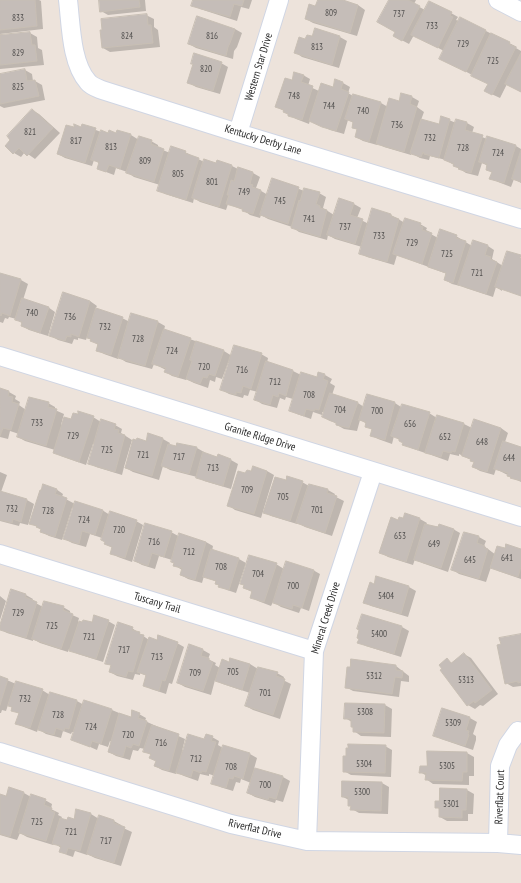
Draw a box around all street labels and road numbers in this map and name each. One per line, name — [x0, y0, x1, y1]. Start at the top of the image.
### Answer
street label: Western Star Drive — [242, 31, 276, 103]
street label: Kentucky Derby Lane — [223, 122, 303, 158]
street label: Granite Ridge Drive — [223, 420, 297, 454]
street label: Mineral Creek Drive — [309, 580, 343, 656]
street label: Tuscany Trail — [132, 590, 182, 616]
street label: Riverflat Court — [492, 769, 508, 825]
street label: Riverflat Drive — [227, 816, 283, 842]

